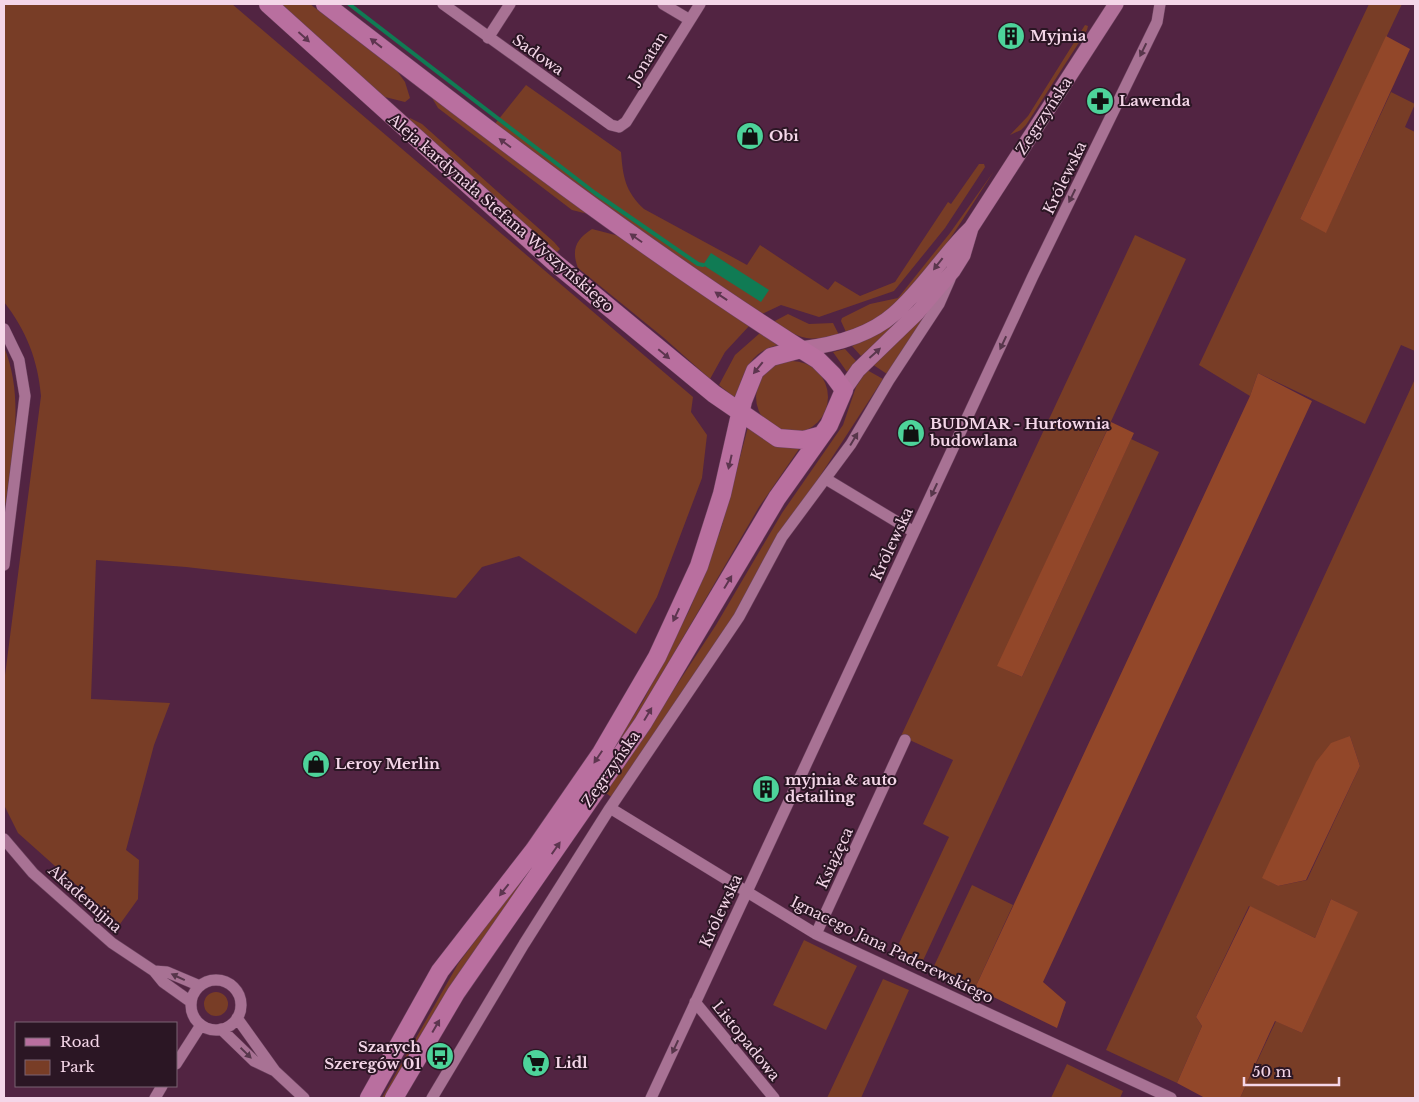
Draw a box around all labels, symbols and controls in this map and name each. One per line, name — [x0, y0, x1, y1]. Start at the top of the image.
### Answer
building icon: Myjnia — [996, 21, 1026, 51]
place label: Myjnia — [1030, 26, 1087, 45]
street label: Jonatan — [623, 28, 671, 89]
street label: Sadowa — [509, 30, 568, 80]
one-way arrow — [297, 31, 309, 43]
one-way arrow — [370, 38, 383, 49]
one-way arrow — [1139, 43, 1147, 57]
street label: Zegrzyńska — [1011, 73, 1076, 158]
pharmacy icon: Lawenda — [1085, 86, 1115, 116]
place label: Lawenda — [1119, 91, 1191, 110]
street label: Aleja kardynała Stefana Wyszyńskiego — [384, 109, 618, 316]
shop icon: Obi — [735, 121, 765, 151]
place label: Obi — [769, 126, 799, 145]
one-way arrow — [499, 137, 512, 148]
street label: Królewska — [1039, 138, 1091, 217]
one-way arrow — [1068, 189, 1076, 203]
one-way arrow — [630, 233, 643, 243]
one-way arrow — [933, 257, 944, 270]
one-way arrow — [714, 291, 728, 301]
one-way arrow — [998, 335, 1007, 350]
one-way arrow — [869, 347, 881, 359]
one-way arrow — [658, 348, 671, 359]
one-way arrow — [753, 361, 764, 374]
place label: BUDMAR - Hurtownia budowlana — [929, 414, 1110, 450]
shop icon: BUDMAR - Hurtownia budowlana — [896, 418, 926, 448]
one-way arrow — [850, 433, 859, 446]
one-way arrow — [726, 455, 734, 470]
one-way arrow — [930, 483, 938, 497]
street label: Królewska — [866, 503, 917, 583]
one-way arrow — [723, 575, 732, 588]
one-way arrow — [672, 608, 680, 622]
one-way arrow — [644, 708, 653, 721]
street label: Zegrzyńska — [577, 726, 644, 811]
shop icon: Leroy Merlin — [301, 749, 331, 779]
one-way arrow — [593, 751, 603, 764]
place label: Leroy Merlin — [335, 754, 440, 773]
place label: myjnia & auto detailing — [785, 770, 897, 806]
building icon: myjnia & auto detailing — [751, 774, 781, 804]
street label: Książęca — [812, 824, 857, 891]
one-way arrow — [551, 841, 561, 855]
street label: Akademijna — [44, 860, 126, 937]
street label: Królewska — [695, 870, 746, 950]
one-way arrow — [498, 883, 509, 896]
street label: Ignacego Jana Paderewskiego — [788, 892, 997, 1007]
one-way arrow — [170, 972, 185, 981]
street label: Listopadowa — [708, 997, 785, 1085]
one-way arrow — [432, 1020, 441, 1033]
legend — [15, 1022, 178, 1087]
text: Road — [60, 1032, 100, 1051]
place label: Szarych Szeregów 01 — [324, 1037, 421, 1073]
one-way arrow — [670, 1040, 678, 1054]
bus stop icon: Szarych Szeregów 01 — [425, 1041, 455, 1071]
one-way arrow — [239, 1047, 251, 1059]
supermarket icon: Lidl — [521, 1048, 551, 1078]
place label: Lidl — [555, 1053, 588, 1072]
scale bar — [1244, 1054, 1339, 1086]
text: Park — [60, 1057, 96, 1076]
text: 50 m — [1252, 1062, 1292, 1081]

